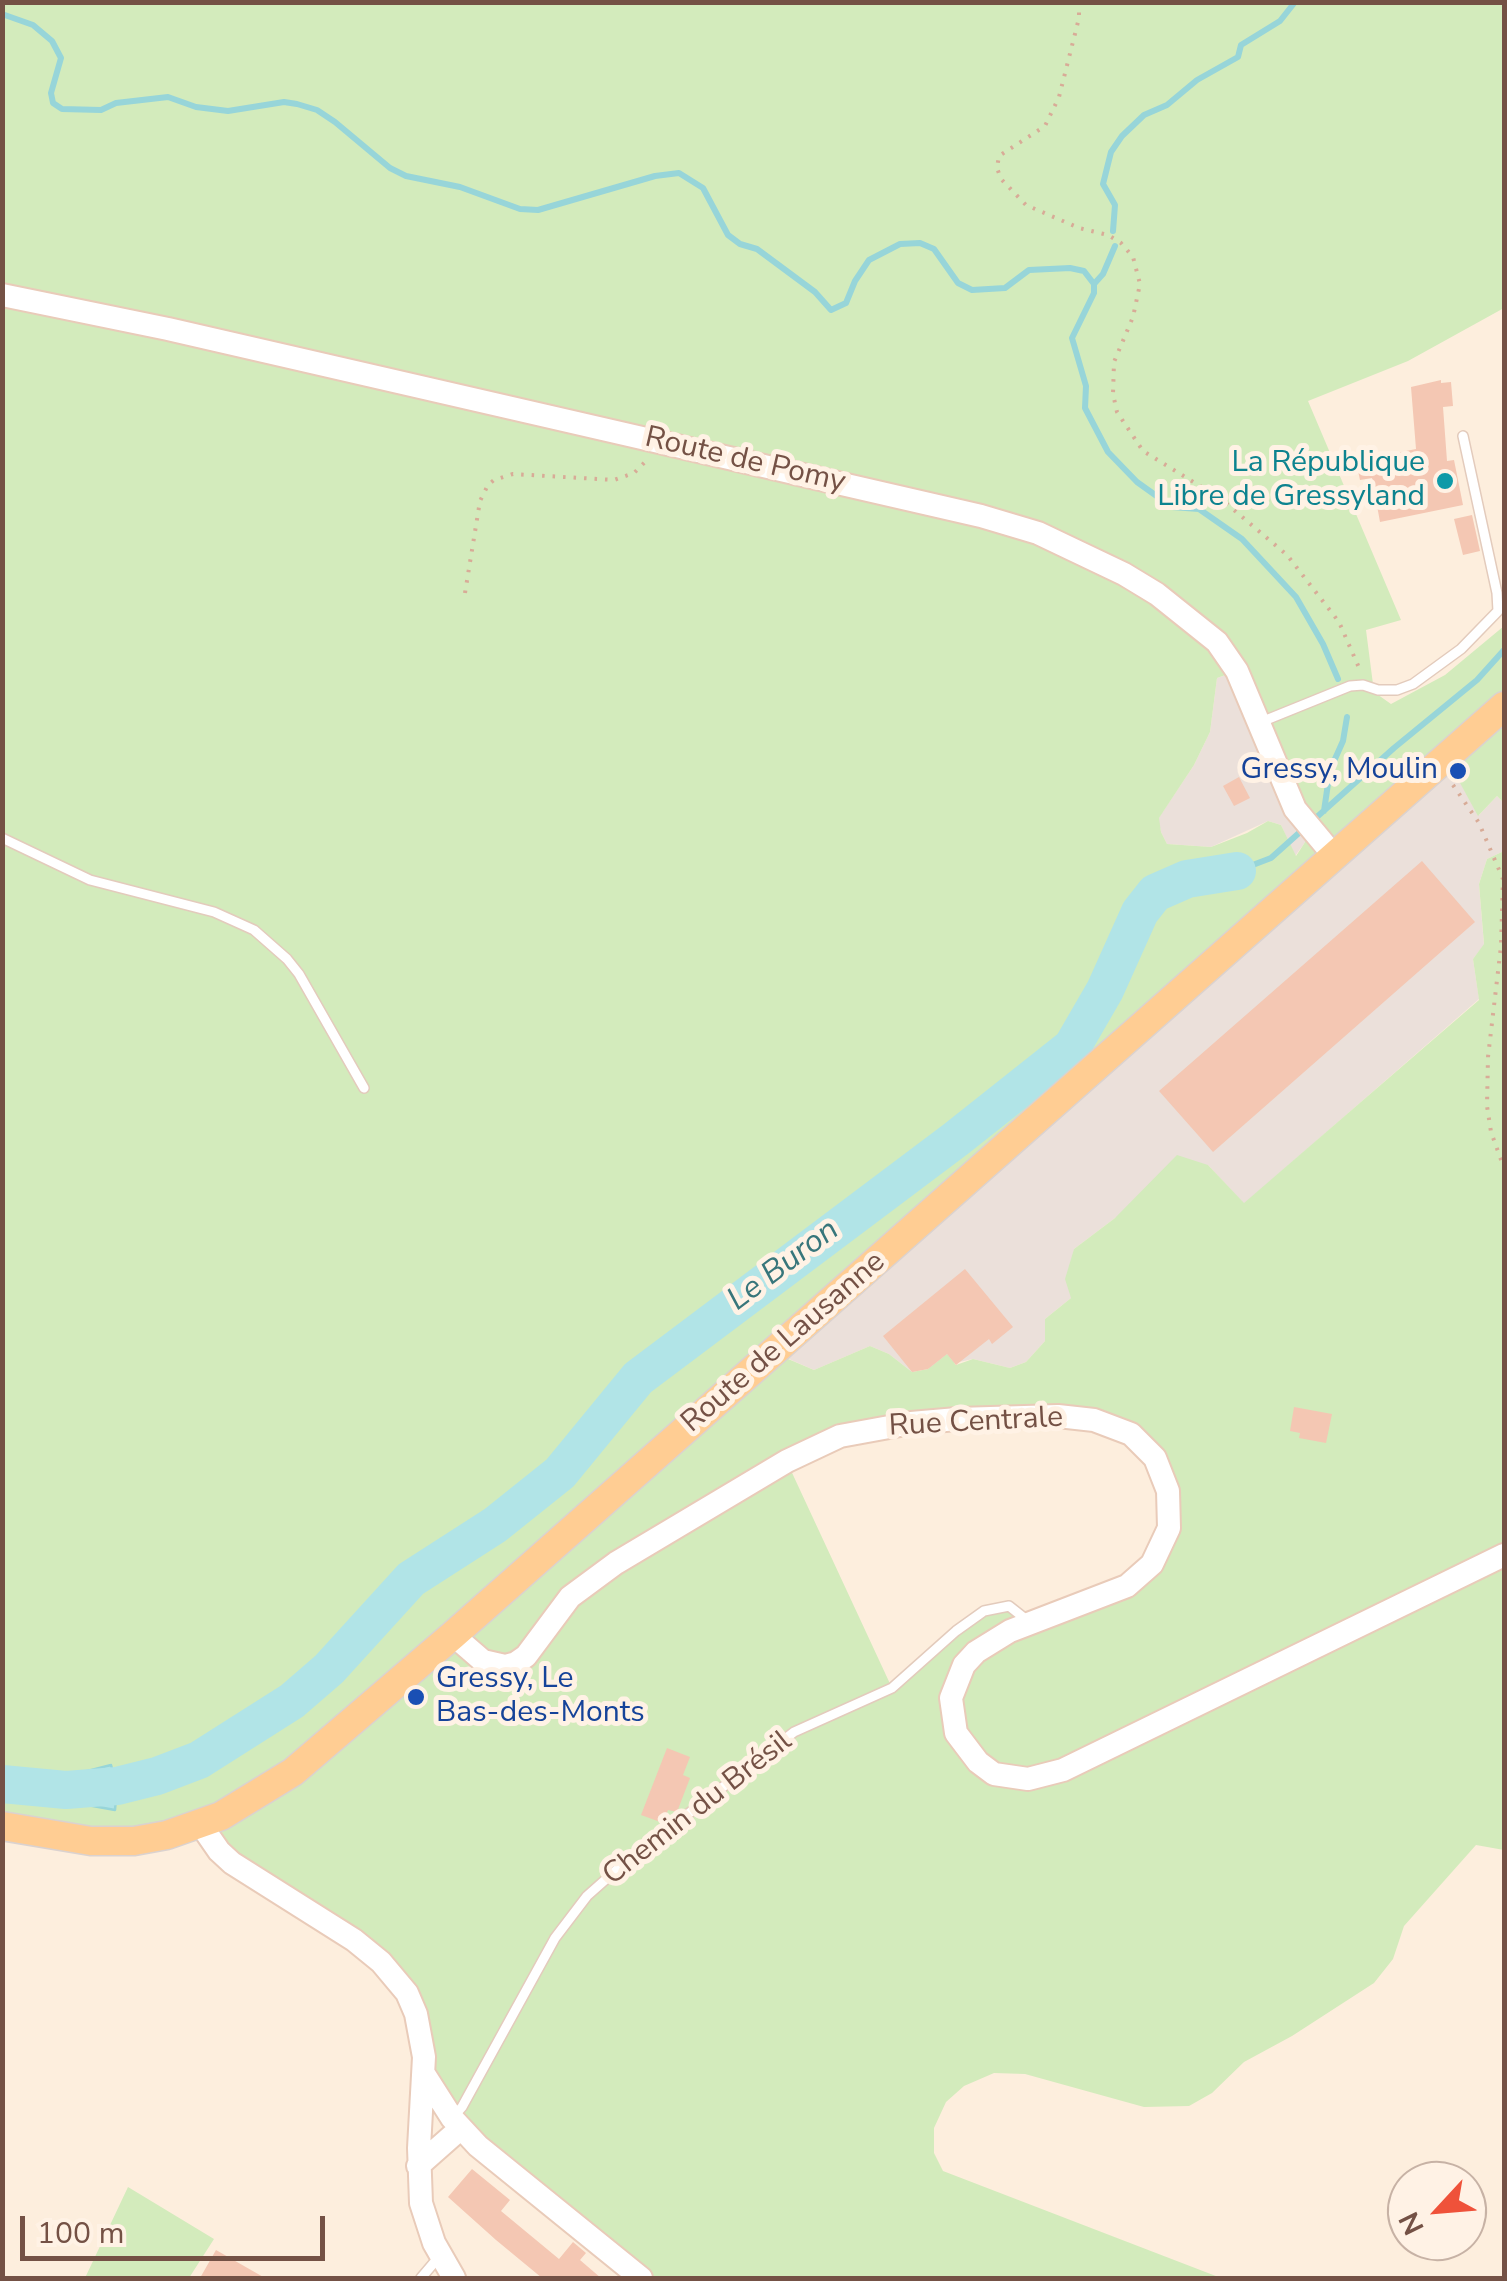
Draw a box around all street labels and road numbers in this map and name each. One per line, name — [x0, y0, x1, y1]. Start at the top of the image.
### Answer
street label: Route de Pomy — [641, 420, 849, 502]
street label: Route de Lausanne — [675, 1245, 893, 1441]
street label: Rue Centrale — [888, 1400, 1064, 1446]
street label: Chemin du Brésil — [596, 1724, 800, 1894]

